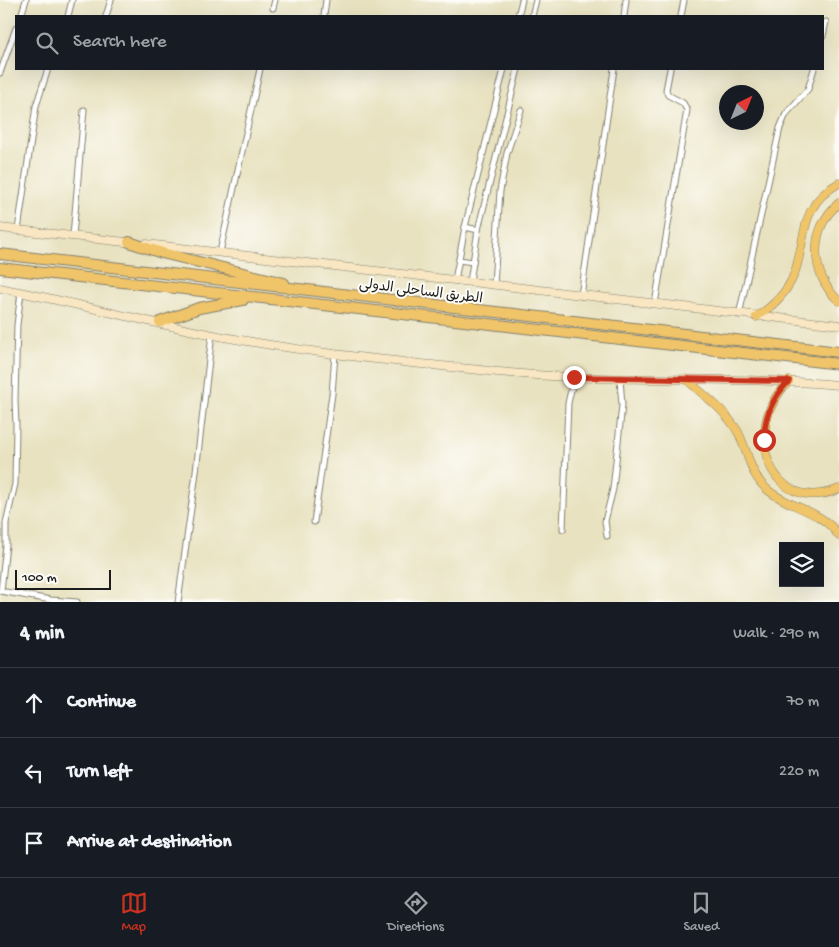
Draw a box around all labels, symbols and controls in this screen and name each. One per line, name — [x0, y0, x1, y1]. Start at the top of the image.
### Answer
search box — [15, 15, 824, 70]
icon: search — [33, 29, 61, 57]
text: Search here — [73, 31, 167, 54]
north arrow — [719, 85, 764, 130]
street label: الطريق الساحلى الدولى — [358, 276, 483, 308]
route end — [563, 366, 586, 389]
route start — [753, 429, 776, 452]
map controls — [779, 542, 824, 587]
button: layers — [779, 542, 824, 587]
scale bar — [15, 567, 111, 590]
text: 100 m — [22, 570, 57, 587]
text: 4 min — [20, 622, 64, 647]
text: Walk · 290 m — [733, 625, 819, 644]
icon: ahead — [20, 689, 48, 717]
text: Continue — [67, 691, 136, 714]
text: 70 m — [786, 693, 819, 712]
icon: left — [20, 759, 48, 787]
text: Turn left — [67, 761, 131, 784]
text: 220 m — [779, 763, 819, 782]
icon: arrive — [20, 829, 48, 857]
text: Arrive at destination — [67, 831, 231, 854]
tab: Map — [120, 889, 148, 936]
tab: Directions — [387, 889, 444, 936]
tab: Saved — [683, 889, 719, 936]

